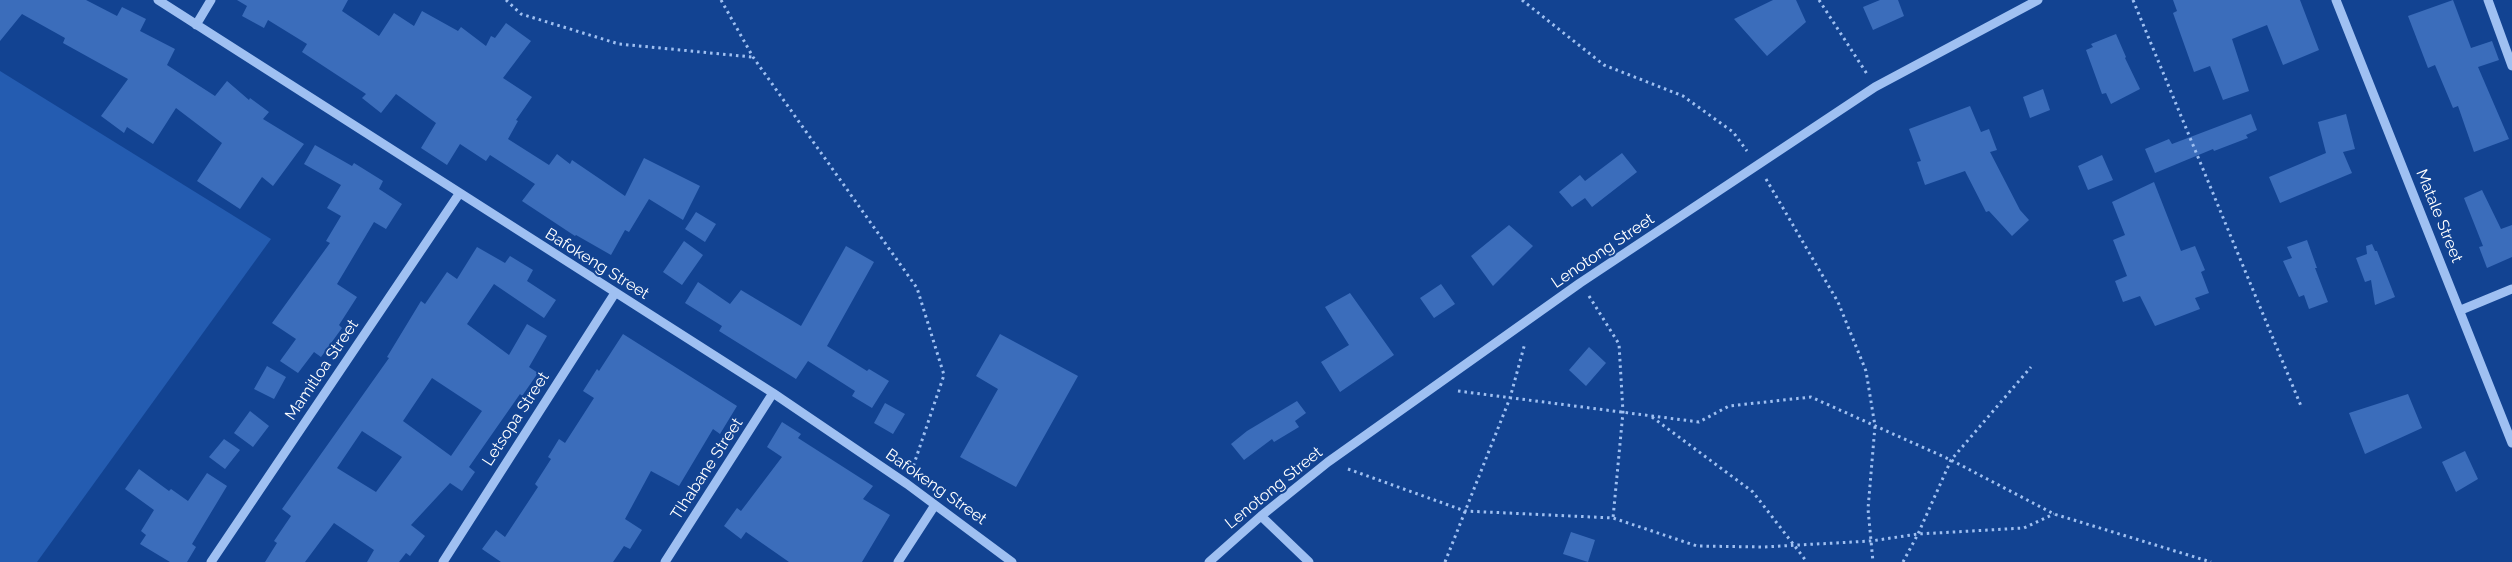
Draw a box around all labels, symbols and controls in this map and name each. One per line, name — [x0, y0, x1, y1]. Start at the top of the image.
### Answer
street label: Matale Street — [2412, 167, 2466, 265]
street label: Lenotong Street — [1548, 210, 1658, 292]
street label: Bafokeng Street — [541, 224, 653, 304]
street label: Mamitloa Street — [281, 316, 363, 424]
street label: Letsopa Street — [479, 368, 553, 470]
street label: Tlhabane Street — [667, 414, 747, 524]
street label: Lenotong Street — [1221, 443, 1327, 533]
street label: Bafokeng Street — [882, 445, 990, 529]

